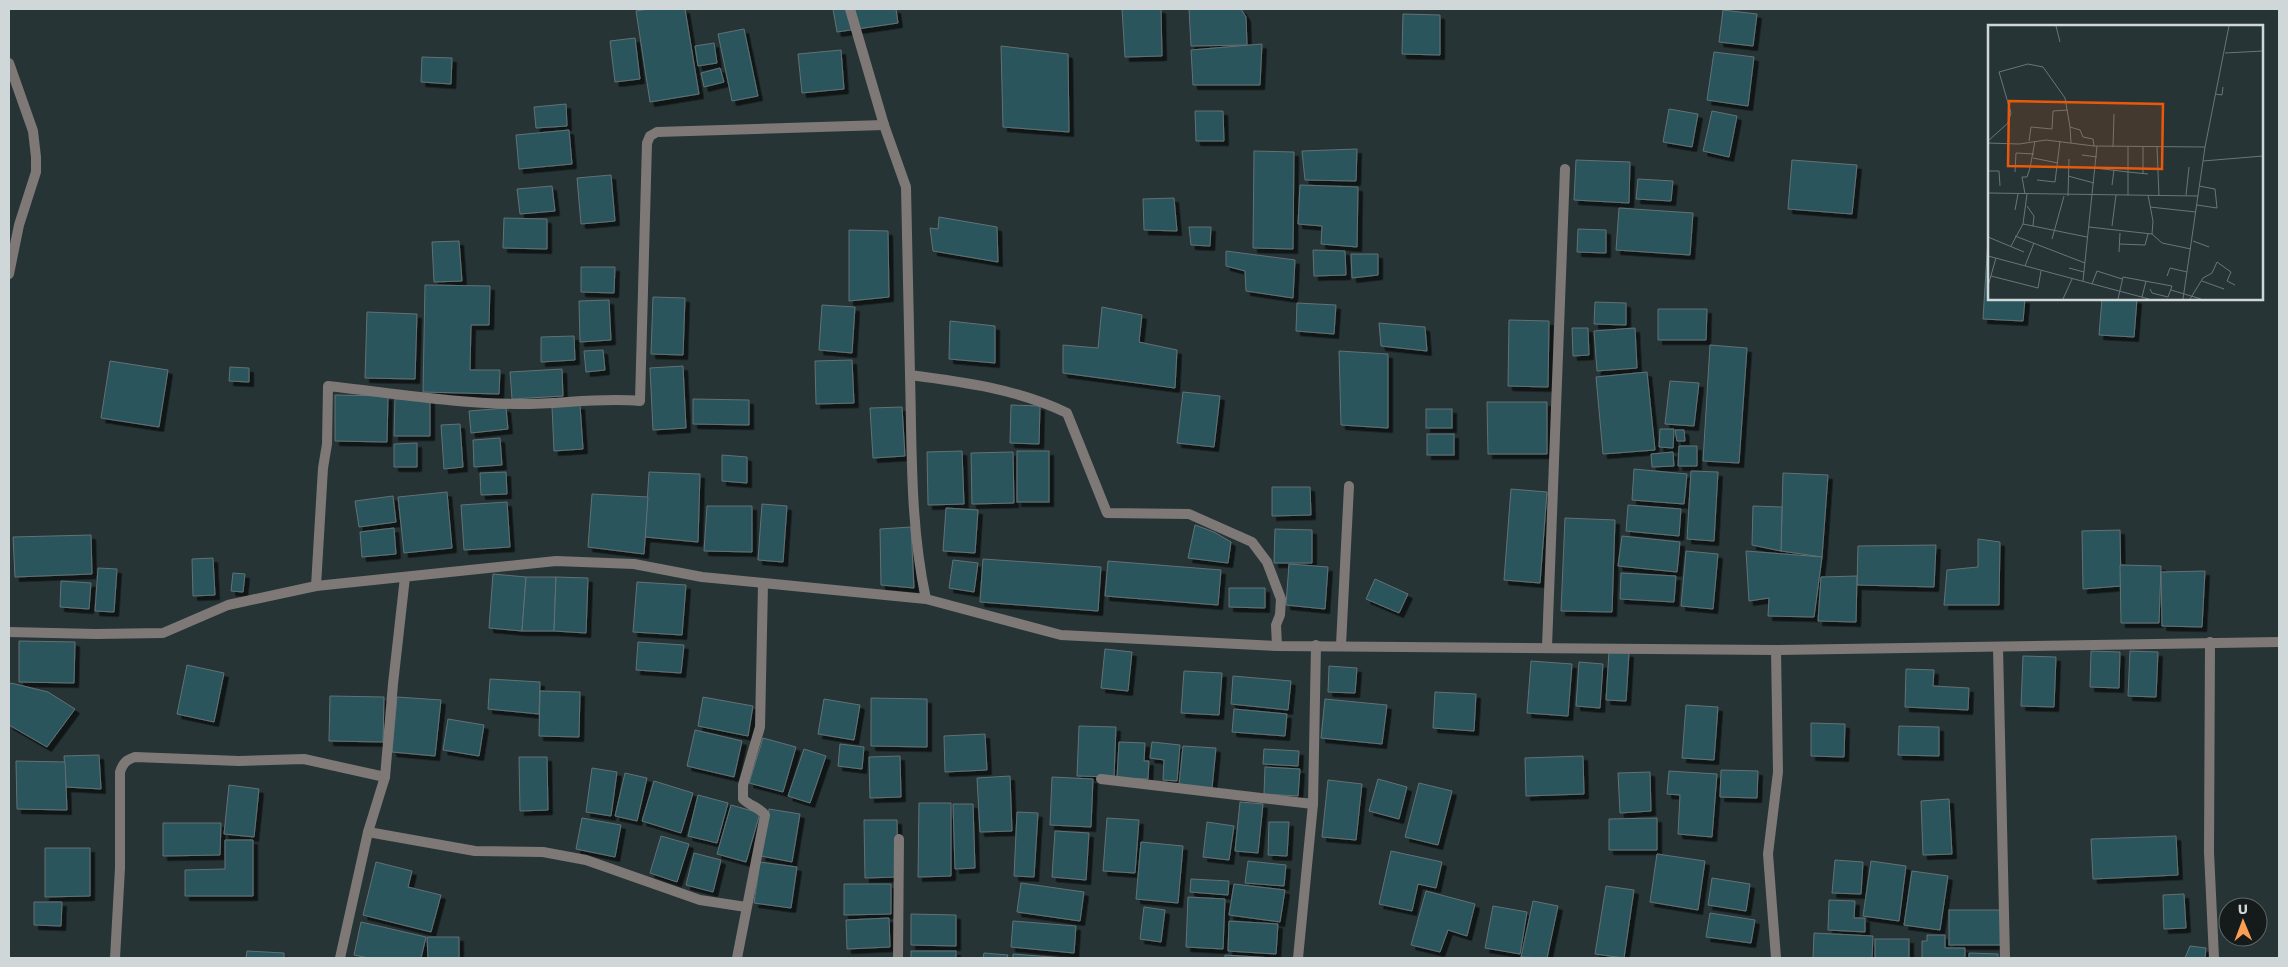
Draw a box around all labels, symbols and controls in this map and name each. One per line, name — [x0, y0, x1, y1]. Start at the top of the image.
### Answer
inset map — [1988, 25, 2263, 300]
north arrow — [2218, 897, 2268, 947]
text: U — [2238, 901, 2248, 917]

